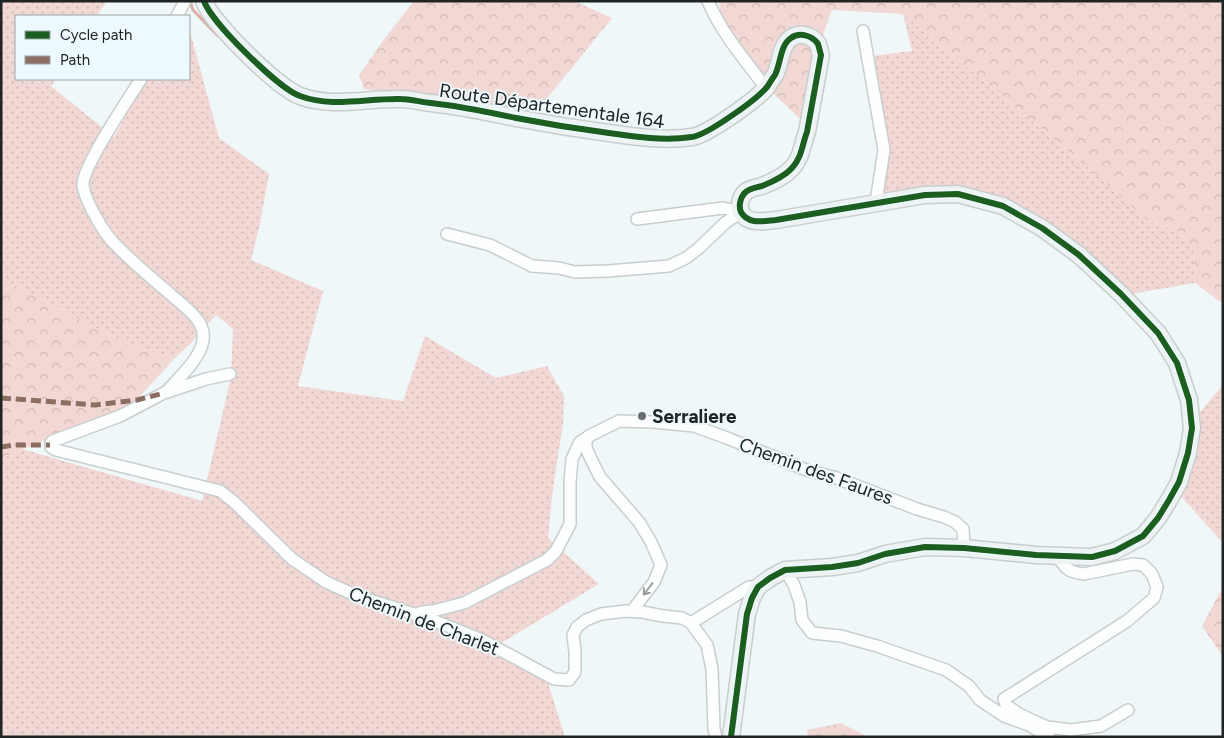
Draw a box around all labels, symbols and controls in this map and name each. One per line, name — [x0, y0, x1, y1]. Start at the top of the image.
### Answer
legend — [15, 15, 190, 80]
text: Cycle path — [60, 26, 132, 44]
text: Path — [60, 51, 90, 69]
street label: Route Départementale 164 — [438, 79, 667, 133]
place label: Serraliere — [652, 405, 737, 428]
marker: Serraliere — [636, 410, 648, 422]
street label: Chemin des Faures — [736, 433, 896, 510]
street label: Chemin de Charlet — [346, 582, 502, 660]
one-way arrow — [643, 582, 654, 595]

